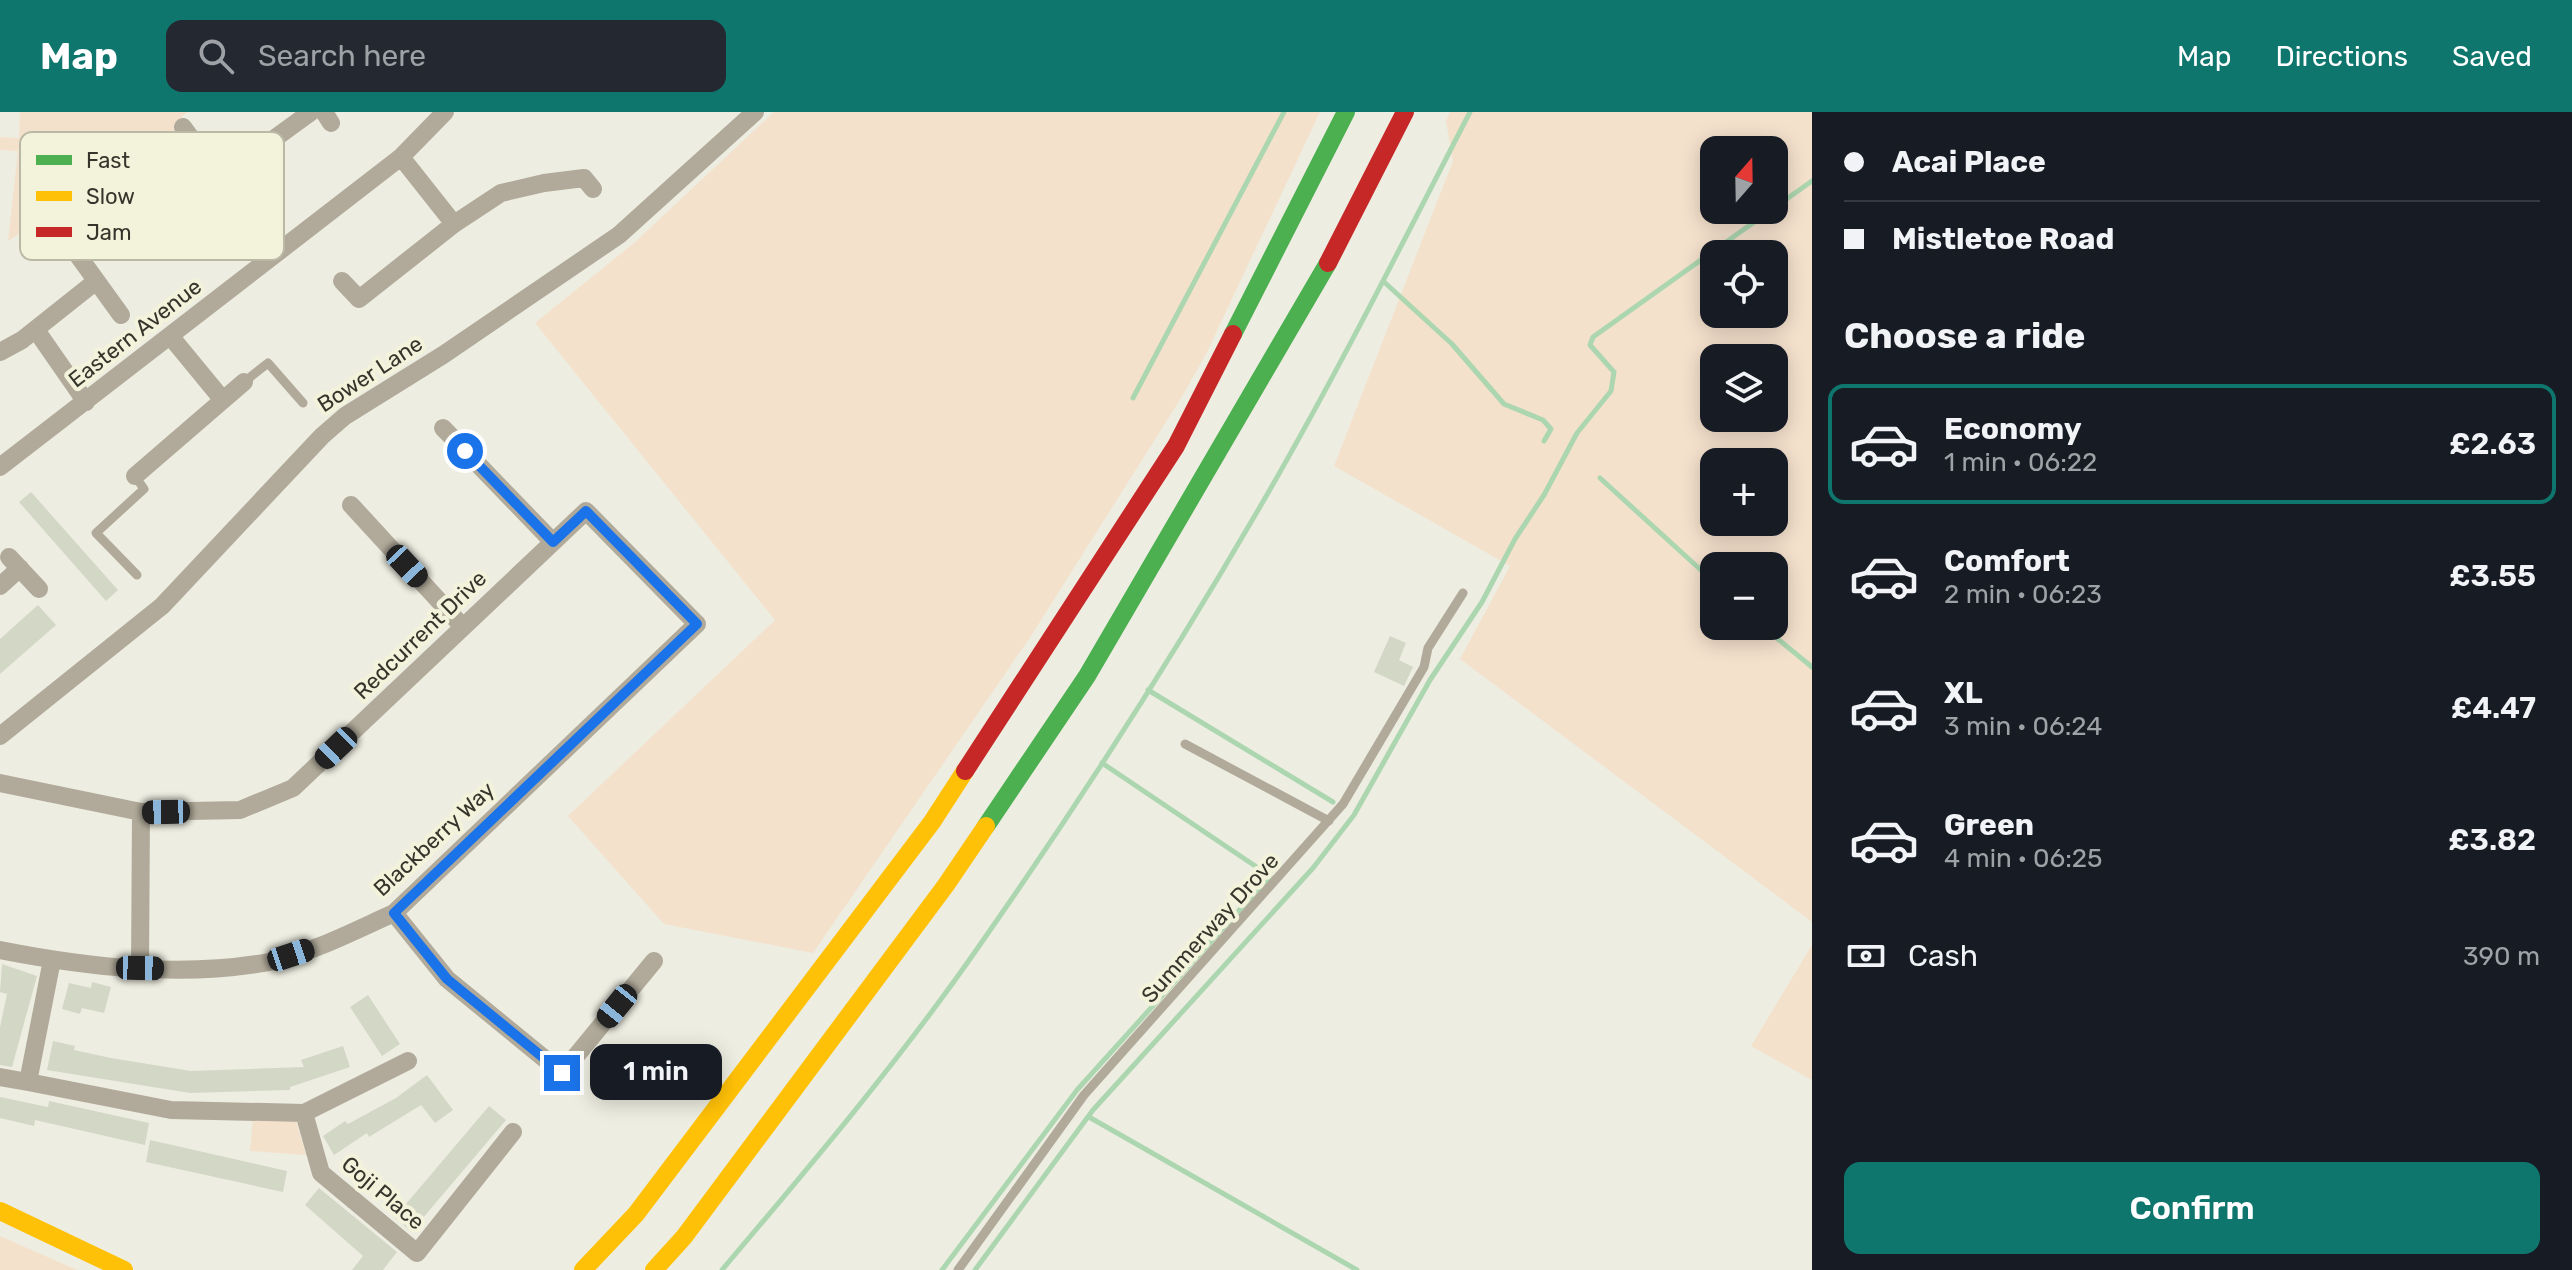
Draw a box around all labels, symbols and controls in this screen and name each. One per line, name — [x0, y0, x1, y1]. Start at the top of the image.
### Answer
search box — [166, 20, 726, 92]
text: Map — [40, 33, 118, 79]
icon: search — [194, 34, 238, 78]
text: Search here — [258, 38, 426, 74]
text: Map — [2177, 40, 2231, 73]
text: Directions — [2275, 40, 2408, 73]
text: Saved — [2452, 40, 2532, 73]
legend — [20, 132, 284, 260]
north arrow — [1700, 136, 1788, 224]
map controls — [1700, 136, 1788, 640]
text: Acai Place — [1892, 144, 2046, 180]
text: Fast — [86, 147, 131, 174]
text: Slow — [86, 183, 135, 210]
text: Jam — [86, 219, 132, 246]
text: Mistletoe Road — [1892, 221, 2114, 257]
button: locate — [1700, 240, 1788, 328]
street label: Eastern Avenue — [63, 273, 207, 393]
text: Choose a ride — [1844, 314, 2085, 357]
street label: Bower Lane — [312, 330, 428, 418]
button: layers — [1700, 344, 1788, 432]
icon: car — [1848, 408, 1920, 480]
text: Economy — [1944, 411, 2082, 447]
text: £2.63 — [2449, 426, 2536, 462]
route start — [447, 433, 483, 469]
text: 1 min · 06:22 — [1944, 447, 2097, 478]
button: + — [1700, 448, 1788, 536]
car — [382, 540, 432, 592]
icon: car — [1848, 540, 1920, 612]
text: Comfort — [1944, 543, 2070, 579]
button: − — [1700, 552, 1788, 640]
text: £3.55 — [2449, 558, 2536, 594]
street label: Redcurrent Drive — [348, 565, 492, 705]
text: 2 min · 06:23 — [1944, 579, 2102, 610]
icon: car — [1848, 672, 1920, 744]
text: XL — [1944, 675, 1983, 711]
text: £4.47 — [2451, 690, 2536, 726]
text: 3 min · 06:24 — [1944, 711, 2102, 742]
car — [310, 723, 362, 773]
street label: Blackberry Way — [368, 776, 500, 902]
car — [142, 800, 190, 824]
icon: car — [1848, 804, 1920, 876]
text: Green — [1944, 807, 2034, 843]
text: £3.82 — [2448, 822, 2536, 858]
text: 4 min · 06:25 — [1944, 843, 2103, 874]
street label: Summerway Drove — [1136, 847, 1284, 1009]
icon: cash — [1844, 934, 1888, 978]
car — [264, 936, 318, 974]
text: Cash — [1908, 938, 1978, 974]
text: 390 m — [2463, 941, 2540, 972]
car — [116, 956, 164, 980]
car — [593, 980, 641, 1032]
callout: 1 min — [590, 1045, 722, 1101]
route end — [544, 1055, 580, 1091]
text: 1 min — [623, 1056, 689, 1087]
street label: Goji Place — [336, 1151, 430, 1235]
button: Confirm — [1844, 1162, 2540, 1254]

